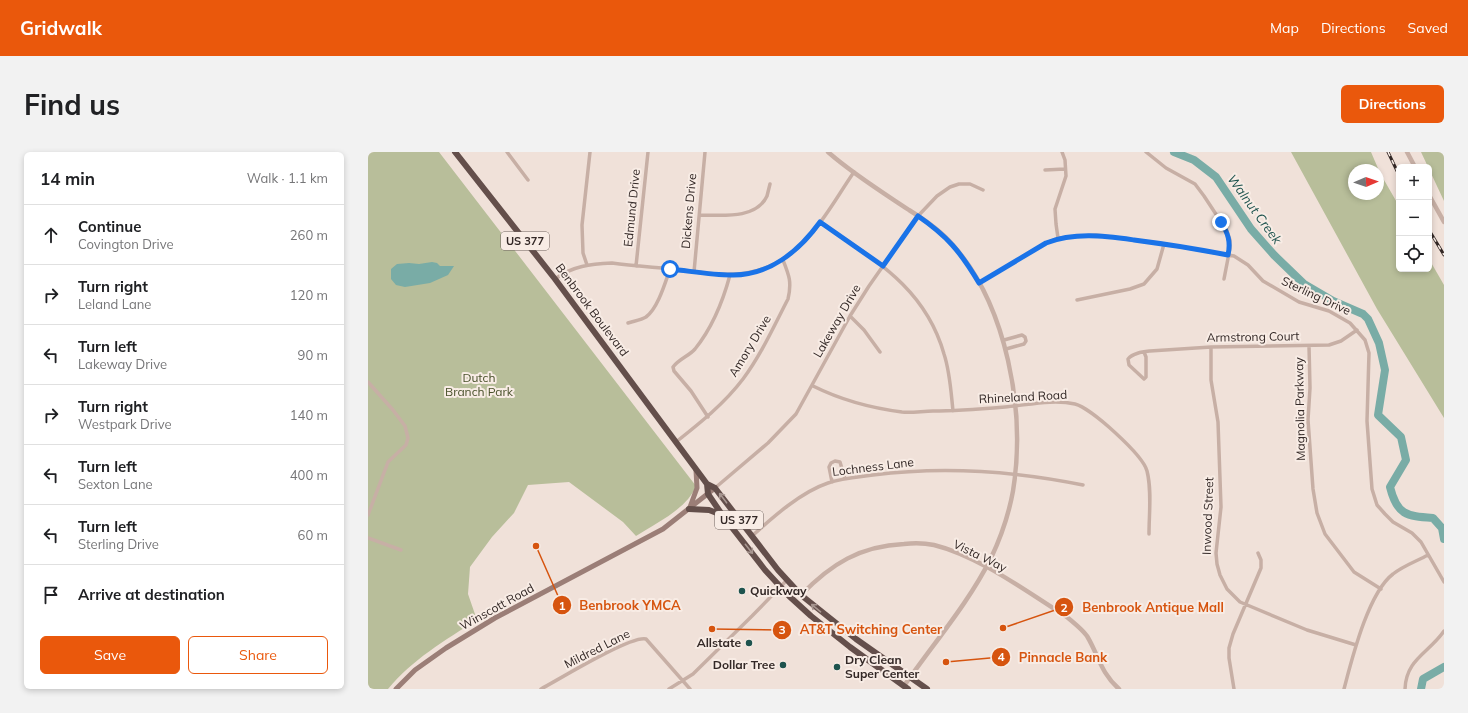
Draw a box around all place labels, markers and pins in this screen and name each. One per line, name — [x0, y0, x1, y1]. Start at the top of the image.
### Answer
place label: Quickway — [750, 583, 807, 598]
marker: Quickway — [737, 586, 747, 596]
callout: Benbrook YMCA — [552, 593, 689, 618]
callout: Benbrook Antique Mall — [1054, 595, 1232, 620]
callout: AT&T Switching Center — [772, 617, 951, 642]
place label: Allstate — [697, 635, 741, 650]
marker: Allstate — [744, 638, 754, 648]
callout: Pinnacle Bank — [991, 645, 1115, 670]
place label: Dry Clean Super Center — [845, 652, 920, 681]
place label: Dollar Tree — [713, 657, 775, 672]
marker: Dollar Tree — [778, 660, 788, 670]
marker: Dry Clean Super Center — [832, 662, 842, 672]

